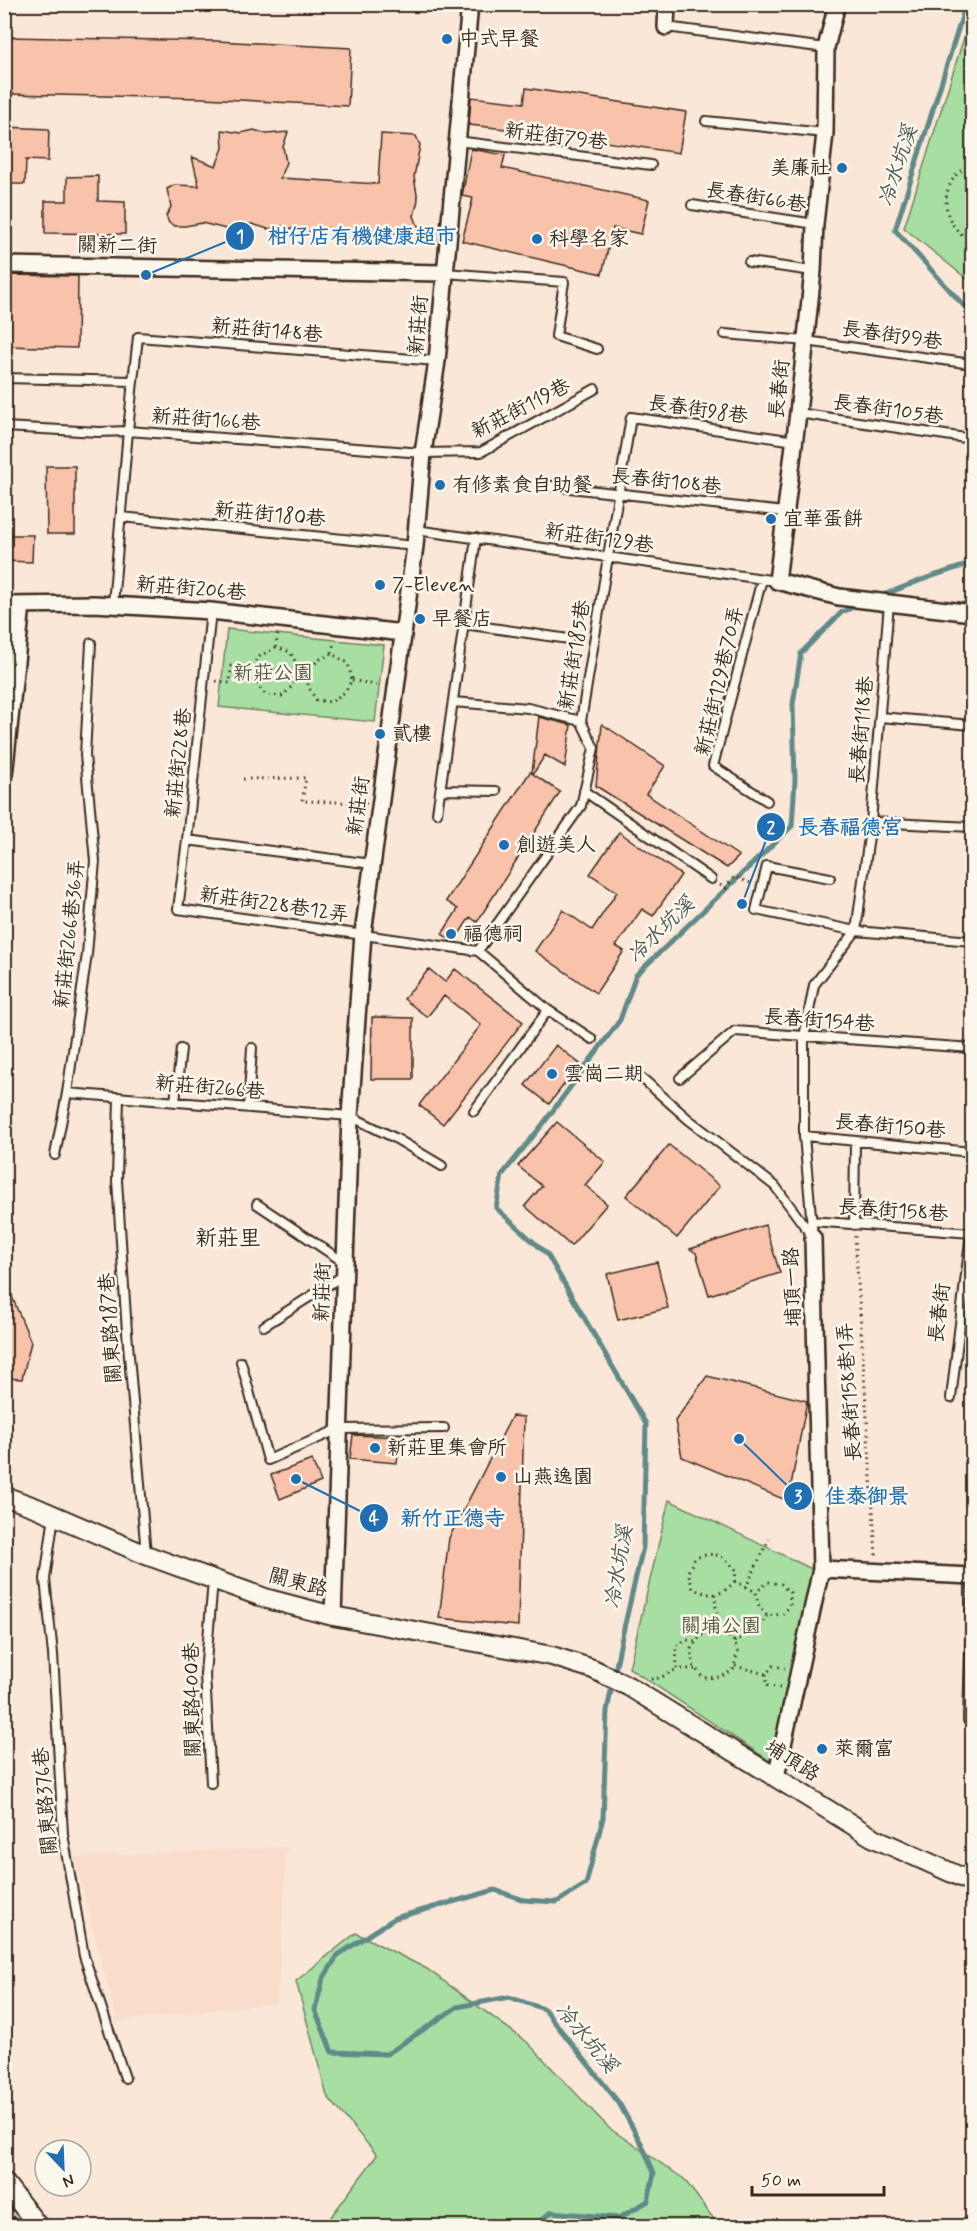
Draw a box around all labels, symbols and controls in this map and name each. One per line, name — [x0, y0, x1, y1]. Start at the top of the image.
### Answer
place label: 中式早餐 — [459, 26, 539, 53]
marker: 中式早餐 — [440, 32, 454, 46]
street label: 新莊街79巷 — [503, 117, 610, 157]
water label: 冷水坑溪 — [872, 121, 925, 210]
place label: 美廉社 — [770, 155, 830, 182]
marker: 美廉社 — [835, 161, 849, 175]
street label: 長春街66巷 — [704, 177, 809, 219]
callout: 柑仔店有機健康超市 — [225, 216, 468, 255]
text: 柑仔店有機健康超市 — [268, 223, 457, 251]
text: 1 — [236, 225, 244, 249]
place label: 科學名家 — [549, 226, 629, 253]
street label: 關新二街 — [77, 232, 157, 260]
marker: 科學名家 — [530, 232, 544, 246]
street label: 新莊街 — [403, 294, 435, 356]
street label: 新莊街148巷 — [210, 313, 325, 349]
street label: 長春街99巷 — [840, 316, 945, 357]
street label: 長春街 — [763, 358, 797, 420]
street label: 新莊街119巷 — [467, 372, 576, 446]
street label: 長春街105巷 — [831, 389, 946, 431]
street label: 長春街98巷 — [646, 390, 751, 431]
street label: 新莊街166巷 — [150, 403, 263, 437]
street label: 長春街108巷 — [609, 463, 724, 501]
place label: 有修素食自助餐 — [452, 472, 592, 499]
marker: 有修素食自助餐 — [433, 478, 447, 492]
street label: 新莊街180巷 — [213, 497, 328, 533]
place label: 宜華蛋餅 — [783, 506, 863, 533]
marker: 宜華蛋餅 — [764, 512, 778, 526]
street label: 新莊街129巷 — [543, 518, 656, 560]
street label: 新莊街206巷 — [135, 571, 248, 607]
place label: 7-Eleven — [392, 572, 475, 599]
marker: 7-Eleven — [373, 578, 387, 592]
street label: 新莊街185巷 — [553, 597, 597, 712]
street label: 新莊街129巷70弄 — [690, 603, 750, 759]
place label: 早餐店 — [432, 606, 492, 633]
marker: 早餐店 — [413, 612, 427, 626]
park label: 新莊公園 — [233, 660, 313, 687]
street label: 長春街118巷 — [844, 674, 880, 785]
street label: 新莊街228巷 — [160, 705, 198, 820]
place label: 貳樓 — [392, 721, 432, 748]
marker: 貳樓 — [373, 727, 387, 741]
street label: 新莊街 — [341, 774, 377, 838]
callout: 長春福德宮 — [756, 807, 915, 846]
text: 長春福德宮 — [798, 814, 903, 842]
text: 2 — [767, 816, 776, 840]
place label: 創遊美人 — [516, 832, 596, 859]
marker: 創遊美人 — [497, 838, 511, 852]
street label: 新莊街266巷36弄 — [49, 858, 91, 1010]
street label: 新莊街228巷12弄 — [198, 881, 350, 929]
water label: 冷水坑溪 — [621, 890, 702, 969]
place label: 福德祠 — [463, 921, 523, 948]
marker: 福德祠 — [444, 927, 458, 941]
street label: 長春街154巷 — [762, 1004, 876, 1038]
place label: 雲崗二期 — [564, 1061, 644, 1088]
marker: 雲崗二期 — [545, 1067, 559, 1081]
street label: 新莊街266巷 — [154, 1070, 267, 1106]
street label: 長春街150巷 — [833, 1109, 948, 1145]
street label: 長春街158巷 — [837, 1194, 950, 1228]
district label: 新莊里 — [195, 1225, 261, 1253]
street label: 埔頂一路 — [778, 1246, 808, 1327]
street label: 新莊街 — [308, 1262, 338, 1322]
street label: 關東路187巷 — [94, 1271, 128, 1384]
street label: 長春街 — [923, 1282, 957, 1344]
street label: 長春街158巷1弄 — [832, 1322, 868, 1462]
place label: 新莊里集會所 — [387, 1435, 507, 1462]
marker: 新莊里集會所 — [368, 1441, 382, 1455]
place label: 山燕逸園 — [513, 1464, 593, 1491]
marker: 山燕逸園 — [494, 1470, 508, 1484]
callout: 佳泰御景 — [783, 1476, 921, 1515]
text: 佳泰御景 — [825, 1483, 909, 1511]
text: 3 — [794, 1485, 803, 1509]
callout: 新竹正德寺 — [359, 1499, 518, 1538]
text: 新竹正德寺 — [401, 1505, 506, 1533]
text: 4 — [369, 1507, 380, 1531]
water label: 冷水坑溪 — [599, 1522, 640, 1611]
street label: 關東路 — [266, 1562, 331, 1604]
park label: 關埔公園 — [681, 1613, 761, 1640]
street label: 關東路400巷 — [178, 1641, 208, 1758]
street label: 埔頂路 — [759, 1734, 825, 1789]
place label: 萊爾富 — [834, 1736, 894, 1763]
marker: 萊爾富 — [815, 1742, 829, 1756]
street label: 關東路376巷 — [28, 1745, 64, 1856]
water label: 冷水坑溪 — [548, 1997, 624, 2080]
north arrow — [33, 2138, 93, 2198]
scale bar — [752, 2159, 884, 2197]
text: N — [59, 2169, 77, 2192]
text: 50 m — [761, 2169, 801, 2193]

